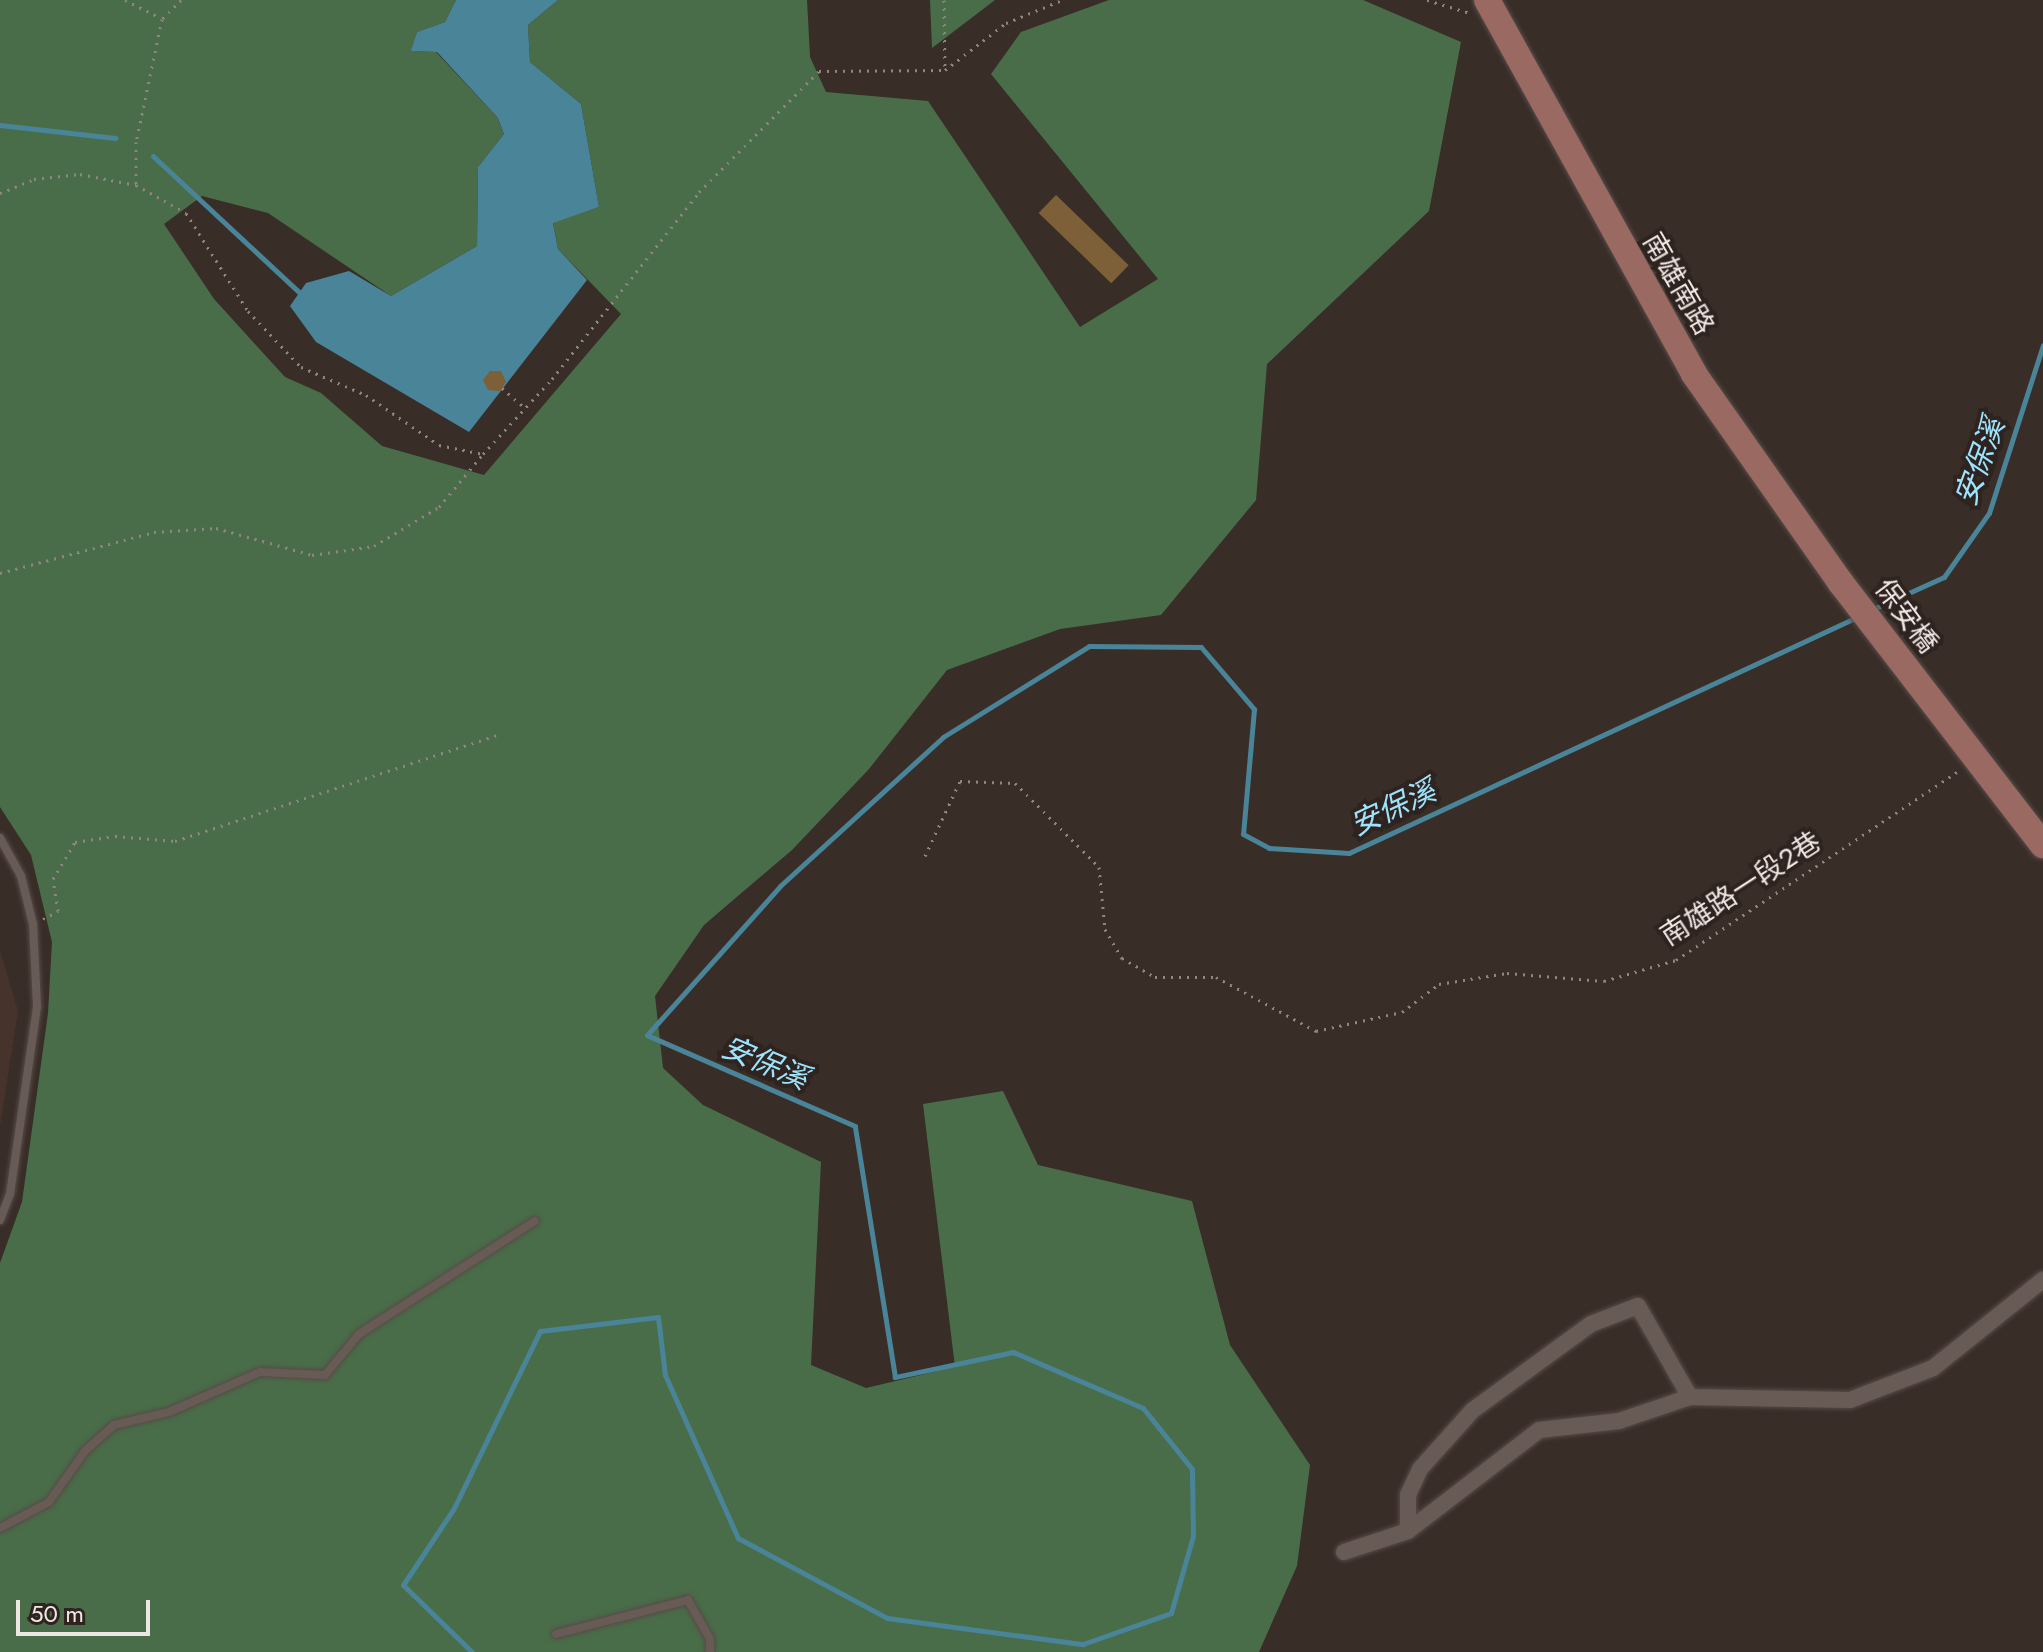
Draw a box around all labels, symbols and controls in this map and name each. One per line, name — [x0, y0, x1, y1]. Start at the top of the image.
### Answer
street label: 南雄南路 — [1635, 227, 1721, 341]
water label: 安保溪 — [1948, 414, 2012, 510]
street label: 保安橋 — [1867, 572, 1945, 660]
water label: 安保溪 — [1345, 773, 1441, 843]
street label: 南雄路一段2巷 — [1655, 825, 1827, 953]
water label: 安保溪 — [717, 1029, 813, 1097]
scale bar — [20, 1584, 154, 1634]
text: 50 m — [30, 1596, 84, 1631]

